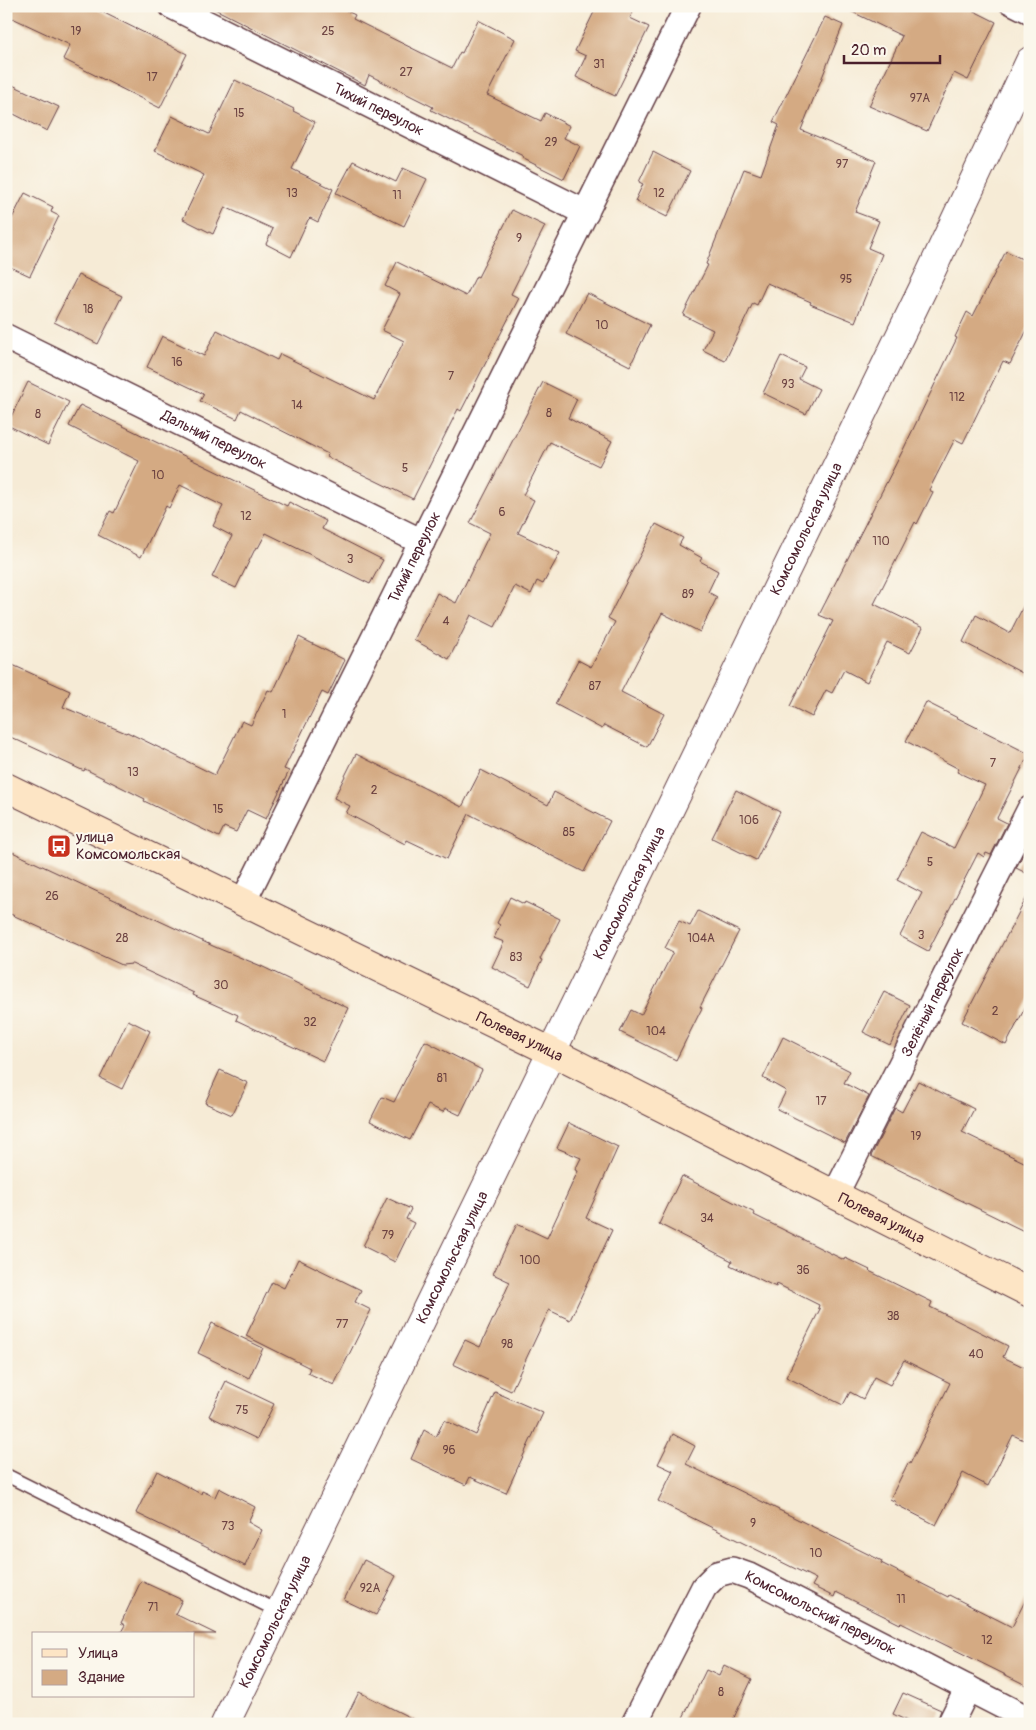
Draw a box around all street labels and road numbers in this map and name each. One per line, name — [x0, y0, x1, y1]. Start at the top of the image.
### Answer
street label: Тихий переулок — [330, 79, 428, 140]
street label: Дальний переулок — [157, 405, 270, 474]
street label: Комсомольская улица — [766, 459, 846, 598]
street label: Тихий переулок — [384, 508, 445, 606]
street label: Комсомольская улица — [589, 824, 669, 962]
street label: Зелёный переулок — [897, 944, 968, 1060]
street label: Полевая улица — [473, 1007, 566, 1066]
street label: Комсомольская улица — [412, 1188, 492, 1327]
street label: Полевая улица — [835, 1188, 928, 1248]
street label: Комсомольская улица — [235, 1552, 315, 1691]
street label: Комсомольский переулок — [742, 1566, 899, 1659]

